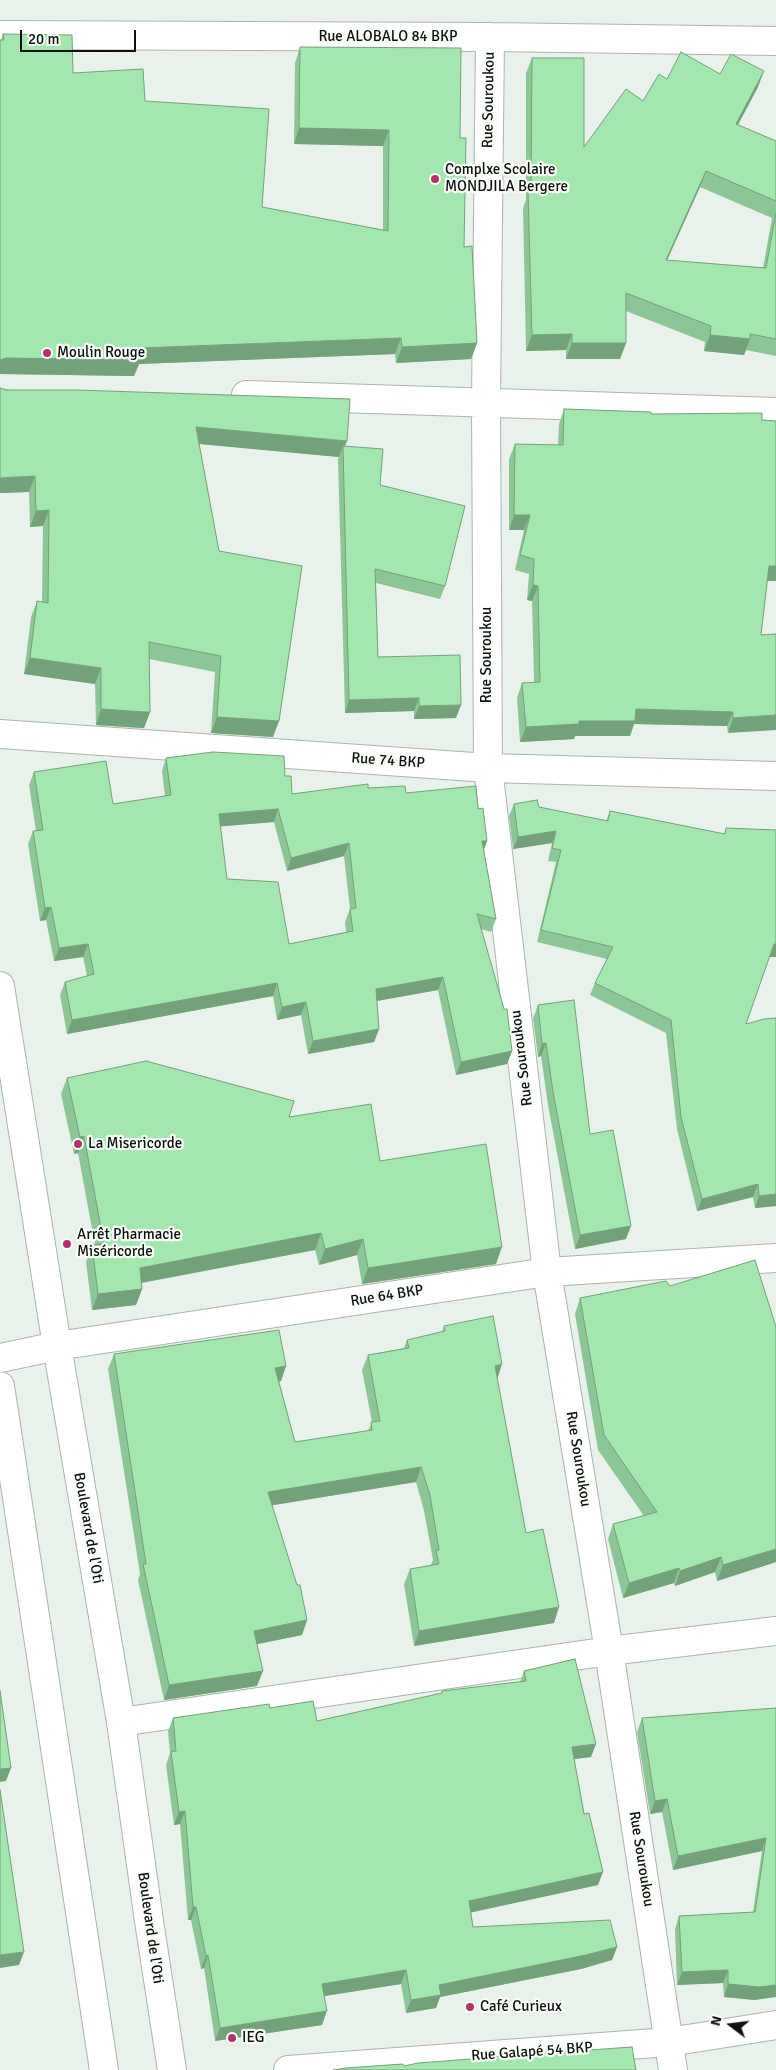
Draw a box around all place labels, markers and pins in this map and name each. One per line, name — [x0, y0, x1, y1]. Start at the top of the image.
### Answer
place label: Complxe Scolaire MONDJILA Bergere — [445, 161, 568, 196]
marker: Complxe Scolaire MONDJILA Bergere — [429, 173, 441, 185]
place label: Moulin Rouge — [57, 344, 145, 362]
marker: Moulin Rouge — [41, 347, 53, 359]
place label: La Misericorde — [88, 1135, 182, 1153]
marker: La Misericorde — [72, 1138, 84, 1150]
place label: Arrêt Pharmacie Miséricorde — [77, 1226, 181, 1261]
marker: Arrêt Pharmacie Miséricorde — [61, 1238, 73, 1250]
place label: Café Curieux — [480, 1998, 562, 2016]
marker: Café Curieux — [464, 2001, 476, 2013]
place label: IEG — [242, 2029, 264, 2047]
marker: IEG — [226, 2032, 238, 2044]

